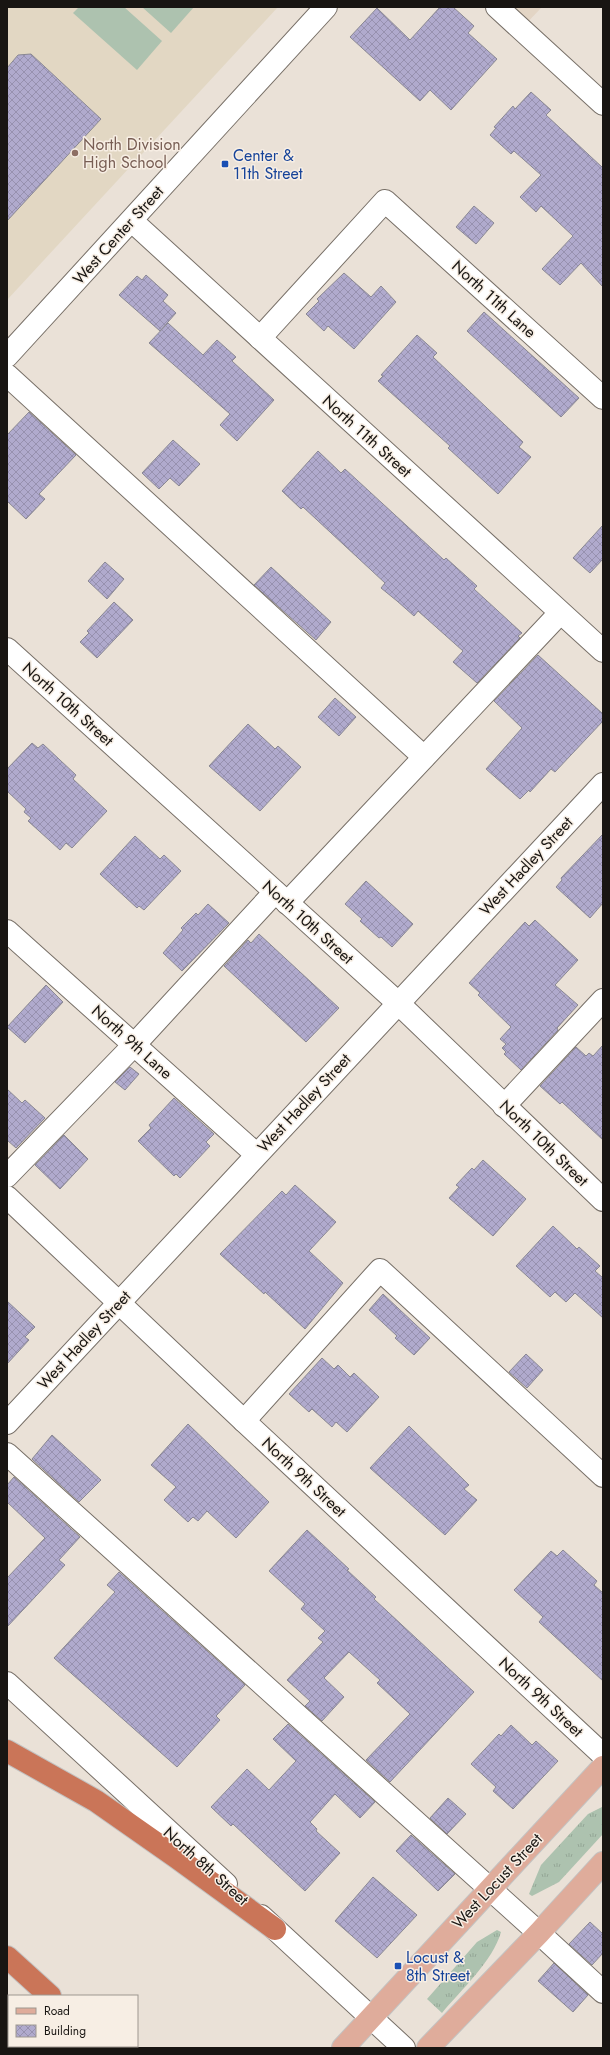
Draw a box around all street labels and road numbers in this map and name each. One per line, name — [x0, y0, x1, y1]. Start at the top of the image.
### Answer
street label: West Center Street — [67, 180, 169, 290]
street label: North 11th Lane — [447, 255, 541, 343]
street label: North 11th Street — [317, 390, 417, 483]
street label: North 10th Street — [17, 657, 119, 751]
street label: West Hadley Street — [474, 811, 578, 921]
street label: North 10th Street — [257, 875, 359, 969]
street label: North 9th Lane — [87, 1000, 177, 1084]
street label: West Hadley Street — [252, 1048, 356, 1158]
street label: North 10th Street — [494, 1095, 594, 1192]
street label: West Hadley Street — [32, 1285, 136, 1395]
street label: North 9th Street — [257, 1432, 351, 1522]
street label: North 9th Street — [494, 1652, 588, 1742]
street label: North 8th Street — [158, 1821, 254, 1911]
street label: West Locust Street — [447, 1828, 548, 1934]

